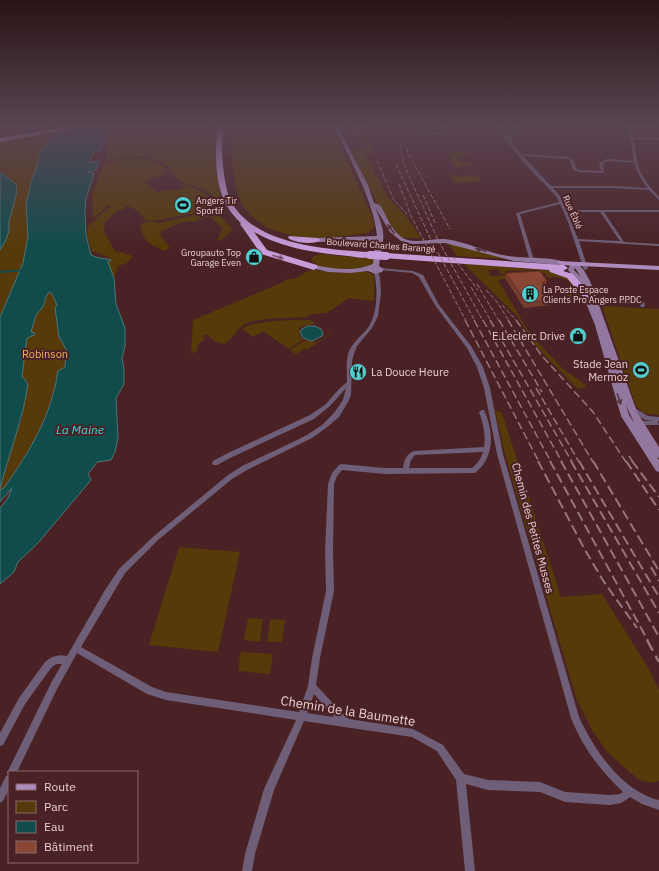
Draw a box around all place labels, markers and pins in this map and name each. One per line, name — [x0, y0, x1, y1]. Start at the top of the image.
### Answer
sports icon: Angers Tir Sportif — [173, 195, 193, 215]
place label: Angers Tir Sportif — [196, 195, 238, 216]
place label: Groupauto Top Garage Even — [181, 247, 241, 268]
shop icon: Groupauto Top Garage Even — [244, 247, 264, 267]
building icon: La Poste Espace Clients Pro Angers PPDC — [520, 284, 540, 304]
place label: La Poste Espace Clients Pro Angers PPDC — [543, 284, 642, 305]
shop icon: E.Leclerc Drive — [568, 326, 588, 346]
place label: E.Leclerc Drive — [492, 329, 565, 343]
place label: Stade Jean Mermoz — [573, 357, 628, 384]
sports icon: Stade Jean Mermoz — [631, 360, 651, 380]
restaurant icon: La Douce Heure — [348, 362, 368, 382]
place label: La Douce Heure — [371, 365, 449, 379]

